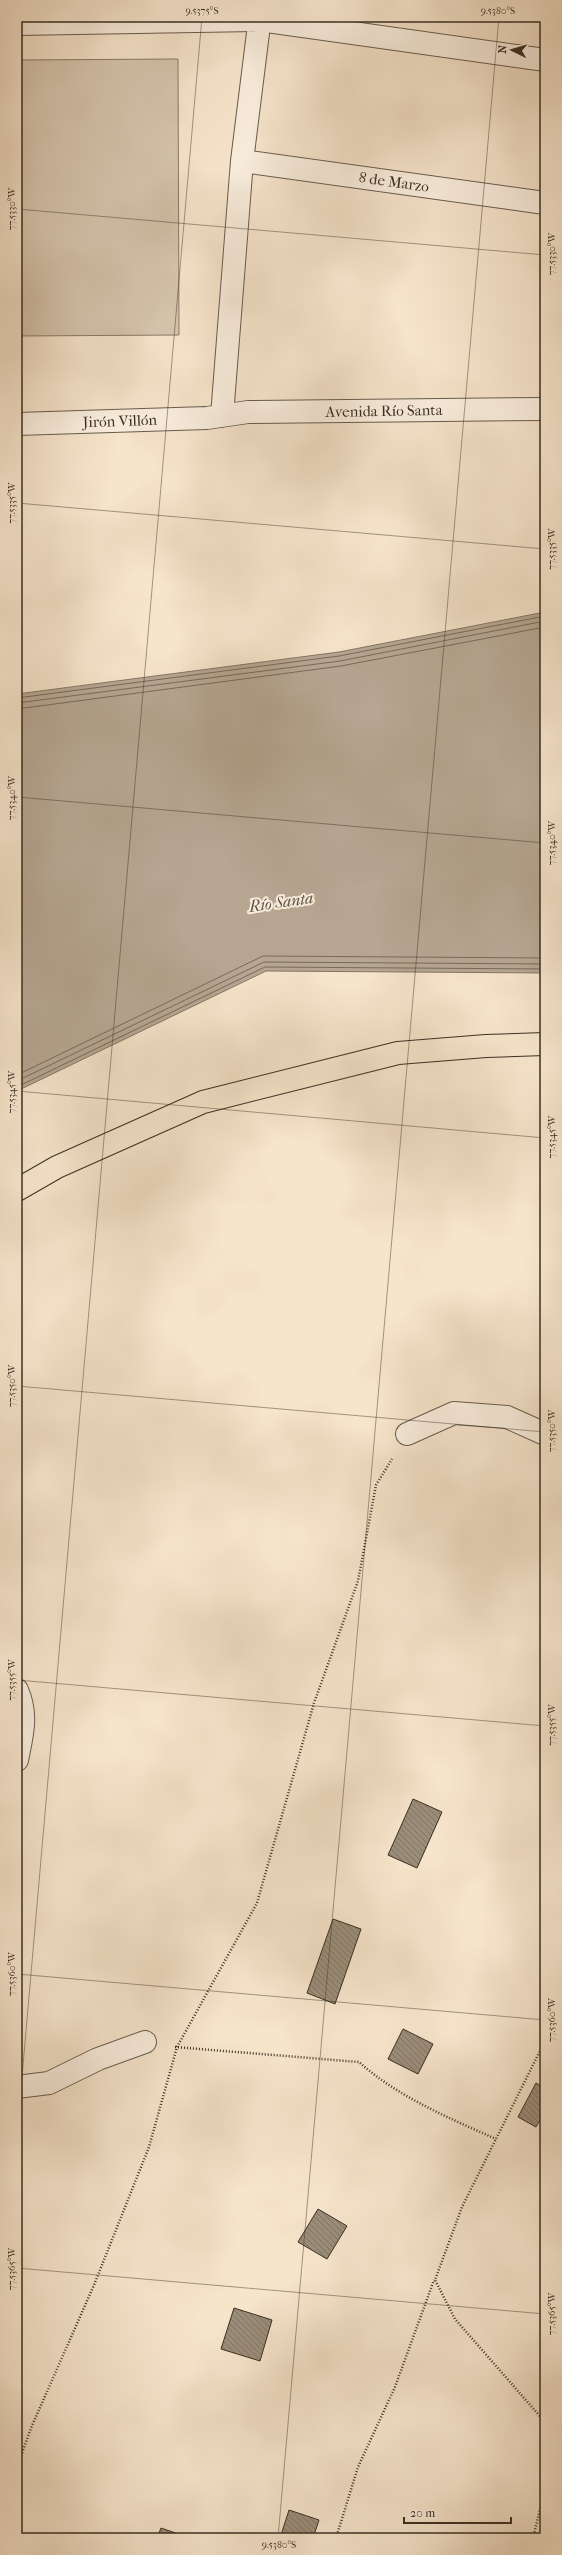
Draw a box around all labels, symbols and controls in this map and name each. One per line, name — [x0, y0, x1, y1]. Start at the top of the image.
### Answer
text: 9.5375°S — [185, 5, 219, 17]
text: 9.5380°S — [481, 5, 515, 17]
north arrow — [492, 30, 532, 70]
text: N — [496, 44, 509, 54]
street label: 8 de Marzo — [358, 168, 431, 196]
text: 77.5330°W — [6, 187, 18, 230]
text: 77.5330°W — [546, 232, 558, 275]
street label: Avenida Río Santa — [324, 401, 444, 421]
street label: Jirón Villón — [82, 411, 158, 431]
text: 77.5335°W — [6, 481, 18, 524]
text: 77.5335°W — [546, 527, 558, 570]
text: 77.5340°W — [6, 775, 18, 820]
text: 77.5340°W — [546, 820, 558, 865]
water label: Río Santa — [247, 888, 314, 916]
text: 77.5345°W — [6, 1069, 18, 1113]
text: 77.5345°W — [546, 1114, 558, 1158]
text: 77.5350°W — [6, 1363, 18, 1407]
text: 77.5350°W — [546, 1408, 558, 1452]
text: 77.5355°W — [6, 1658, 18, 1701]
text: 77.5355°W — [546, 1703, 558, 1746]
text: 77.5360°W — [6, 1951, 18, 1996]
text: 77.5360°W — [546, 1997, 558, 2042]
text: 77.5365°W — [6, 2247, 18, 2290]
text: 77.5365°W — [546, 2292, 558, 2335]
scale bar — [404, 2499, 511, 2525]
text: 20 m — [410, 2506, 435, 2520]
text: 9.5380°S — [262, 2539, 296, 2551]

